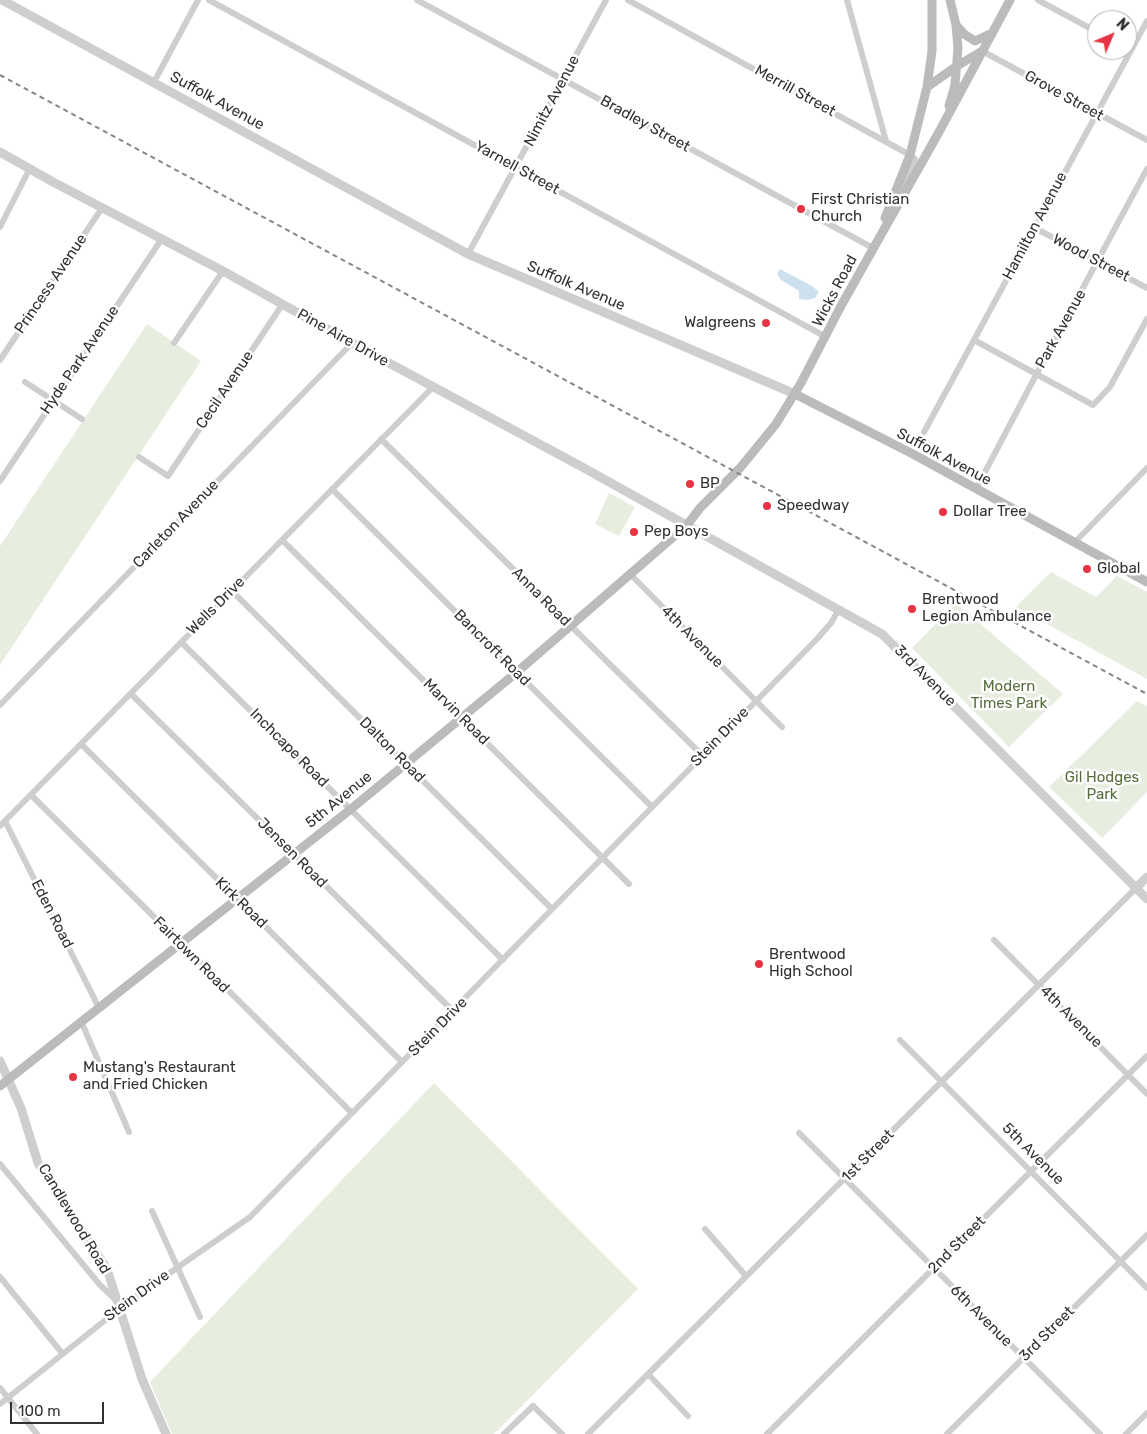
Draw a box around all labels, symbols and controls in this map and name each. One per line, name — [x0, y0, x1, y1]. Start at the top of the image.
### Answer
north arrow — [1087, 10, 1137, 60]
text: N — [1113, 15, 1132, 34]
street label: Nimitz Avenue — [520, 52, 584, 150]
street label: Merrill Street — [751, 61, 839, 121]
street label: Grove Street — [1021, 67, 1107, 125]
street label: Suffolk Avenue — [167, 68, 267, 134]
street label: Bradley Street — [597, 92, 693, 156]
street label: Yarnell Street — [472, 137, 562, 199]
street label: Hamilton Avenue — [999, 169, 1071, 283]
place label: First Christian Church — [811, 191, 909, 226]
marker: First Christian Church — [795, 203, 807, 215]
street label: Wood Street — [1049, 230, 1133, 286]
street label: Princess Avenue — [11, 231, 91, 337]
street label: Wicks Road — [809, 252, 861, 330]
street label: Suffolk Avenue — [524, 257, 628, 315]
street label: Park Avenue — [1032, 286, 1090, 372]
street label: Hyde Park Avenue — [37, 302, 123, 418]
street label: Pine Aire Drive — [294, 305, 392, 371]
place label: Walgreens — [684, 314, 756, 332]
marker: Walgreens — [760, 317, 772, 329]
street label: Cecil Avenue — [192, 348, 258, 432]
street label: Suffolk Avenue — [894, 424, 994, 490]
place label: BP — [700, 475, 720, 493]
street label: Carleton Avenue — [129, 476, 223, 572]
marker: BP — [684, 478, 696, 490]
place label: Speedway — [777, 497, 849, 515]
marker: Speedway — [761, 500, 773, 512]
place label: Dollar Tree — [953, 503, 1027, 521]
marker: Dollar Tree — [937, 506, 949, 518]
place label: Pep Boys — [644, 523, 709, 541]
marker: Pep Boys — [628, 526, 640, 538]
place label: Global — [1097, 560, 1140, 578]
marker: Global — [1081, 563, 1093, 575]
street label: Anna Road — [508, 564, 574, 630]
street label: Wells Drive — [183, 573, 249, 639]
place label: Brentwood Legion Ambulance — [922, 591, 1052, 626]
street label: 4th Avenue — [657, 602, 727, 672]
marker: Brentwood Legion Ambulance — [906, 603, 918, 615]
street label: Bancroft Road — [450, 606, 534, 690]
street label: 3rd Avenue — [890, 641, 960, 711]
street label: Marvin Road — [419, 675, 493, 749]
park label: Modern Times Park — [971, 678, 1047, 713]
street label: Stein Drive — [687, 703, 753, 771]
street label: Inchcape Road — [246, 705, 332, 791]
street label: Dalton Road — [356, 714, 428, 786]
street label: 5th Avenue — [302, 768, 376, 832]
park label: Gil Hodges Park — [1065, 769, 1139, 804]
street label: Jensen Road — [253, 814, 331, 892]
street label: Kirk Road — [211, 874, 271, 932]
street label: Eden Road — [27, 877, 77, 951]
street label: Fairtown Road — [149, 913, 233, 997]
place label: Brentwood High School — [769, 946, 853, 981]
marker: Brentwood High School — [753, 958, 765, 970]
street label: 4th Avenue — [1036, 982, 1106, 1052]
street label: Stein Drive — [405, 994, 471, 1060]
place label: Mustang's Restaurant and Fried Chicken — [83, 1059, 236, 1094]
marker: Mustang's Restaurant and Fried Chicken — [67, 1071, 79, 1083]
street label: 5th Avenue — [998, 1119, 1068, 1189]
street label: 1st Street — [838, 1126, 898, 1186]
street label: Candlewood Road — [34, 1161, 114, 1277]
street label: 2nd Street — [925, 1213, 989, 1277]
street label: Stein Drive — [101, 1266, 173, 1326]
street label: 6th Avenue — [946, 1281, 1016, 1351]
street label: 3rd Street — [1016, 1303, 1078, 1365]
scale bar — [12, 1392, 106, 1424]
text: 100 m — [18, 1402, 60, 1420]

